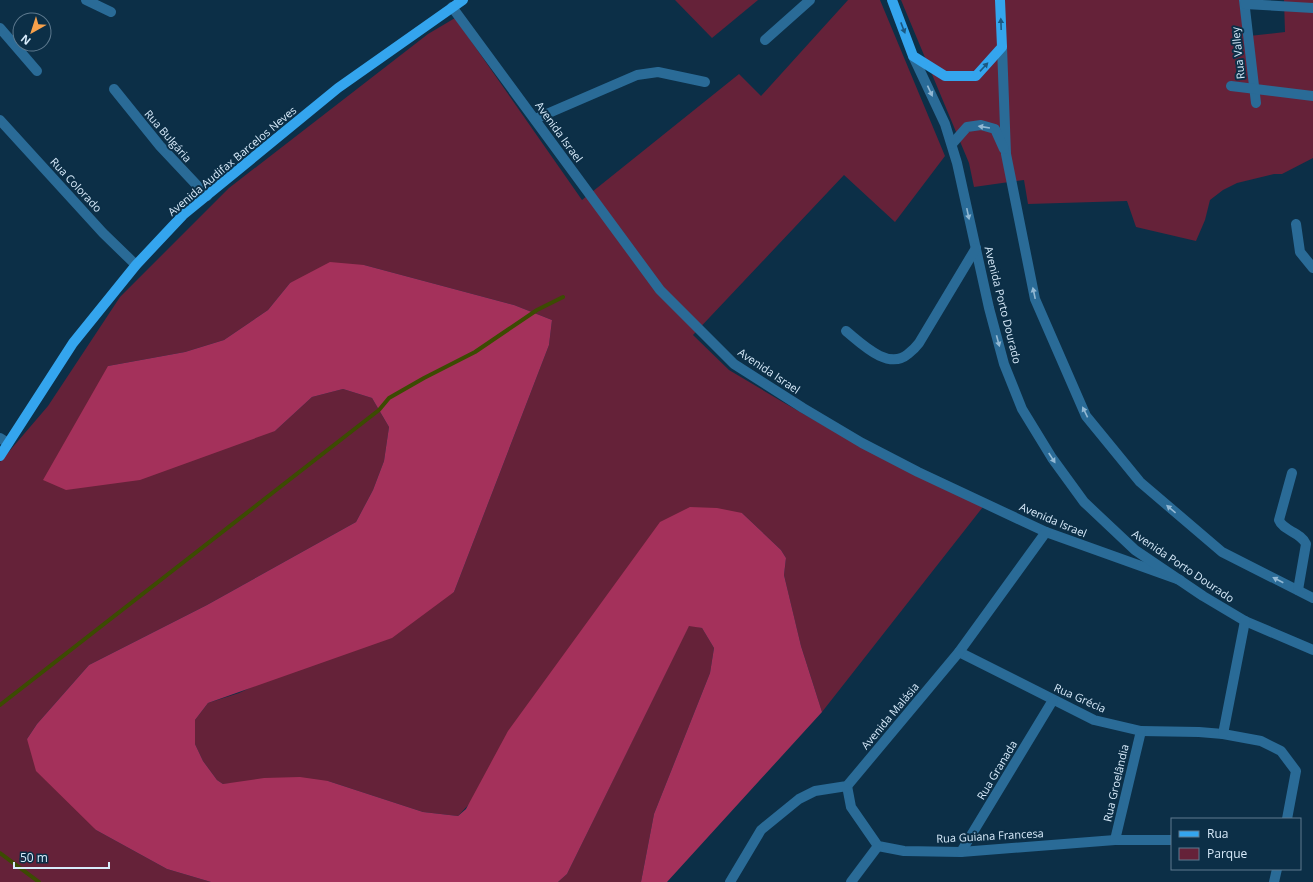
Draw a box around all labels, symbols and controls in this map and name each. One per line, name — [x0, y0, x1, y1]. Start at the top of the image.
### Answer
north arrow — [12, 12, 52, 52]
one-way arrow — [998, 17, 1004, 30]
one-way arrow — [900, 22, 906, 34]
street label: Rua Valley — [1227, 26, 1248, 80]
text: N — [17, 32, 34, 49]
one-way arrow — [980, 62, 989, 72]
one-way arrow — [927, 85, 933, 97]
street label: Avenida Israel — [532, 98, 587, 165]
street label: Avenida Audifax Barcelos Neves — [164, 102, 299, 219]
street label: Rua Bulgária — [142, 106, 195, 165]
one-way arrow — [978, 124, 990, 130]
street label: Rua Colorado — [47, 154, 106, 215]
one-way arrow — [966, 208, 972, 221]
street label: Avenida Porto Dourado — [982, 245, 1025, 365]
one-way arrow — [1031, 286, 1037, 299]
one-way arrow — [995, 335, 1001, 347]
street label: Avenida Israel — [735, 344, 803, 397]
one-way arrow — [1082, 406, 1088, 418]
one-way arrow — [1048, 453, 1056, 463]
street label: Avenida Israel — [1017, 499, 1089, 540]
one-way arrow — [1165, 504, 1176, 513]
street label: Avenida Porto Dourado — [1129, 526, 1238, 606]
one-way arrow — [1272, 577, 1284, 584]
street label: Avenida Malásia — [857, 679, 922, 752]
street label: Rua Grécia — [1052, 679, 1109, 716]
street label: Rua Granada — [973, 737, 1020, 802]
street label: Rua Groelândia — [1099, 743, 1132, 823]
legend — [1171, 818, 1301, 870]
street label: Rua Guiana Francesa — [936, 825, 1044, 846]
text: Rua — [1207, 825, 1228, 842]
scale bar — [14, 844, 109, 870]
text: Parque — [1207, 845, 1247, 862]
text: 50 m — [20, 849, 48, 866]

